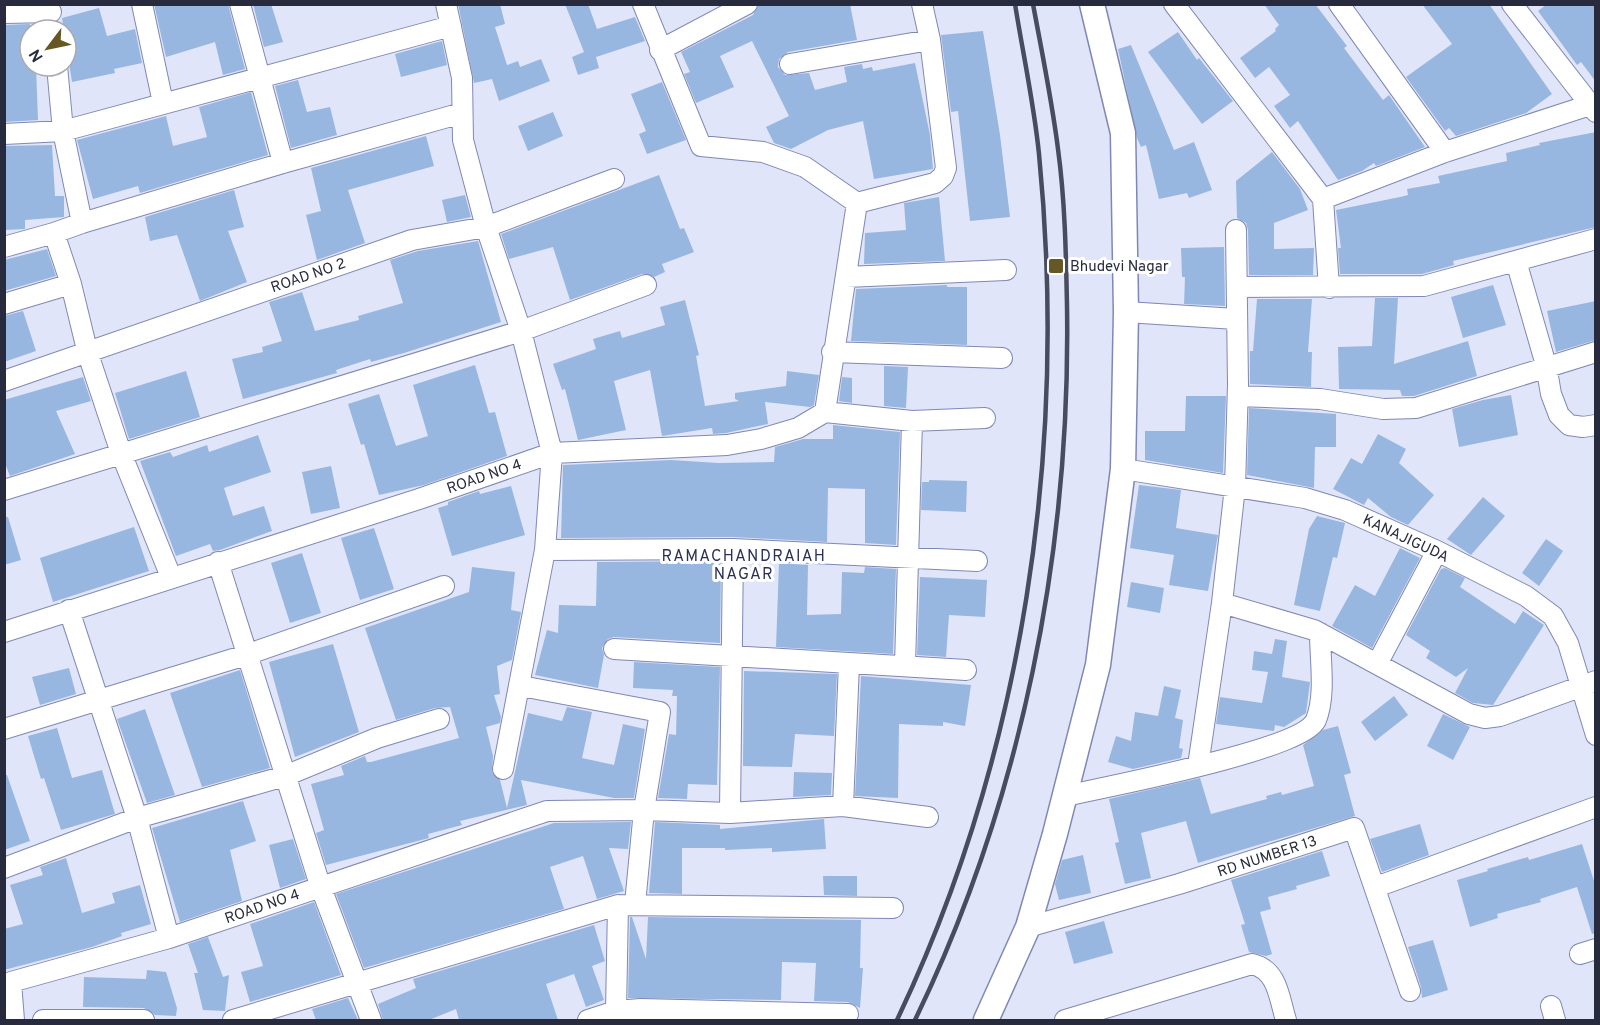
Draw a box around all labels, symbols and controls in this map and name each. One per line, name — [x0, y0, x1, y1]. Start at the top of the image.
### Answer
north arrow — [18, 18, 78, 78]
text: N — [25, 45, 49, 65]
street label: ROAD NO 2 — [268, 255, 349, 298]
marker: Bhudevi Nagar — [1047, 257, 1065, 275]
place label: Bhudevi Nagar — [1070, 258, 1169, 277]
street label: ROAD NO 4 — [444, 456, 525, 499]
street label: KANAJIGUDA — [1359, 511, 1452, 568]
district label: RAMACHANDRAIAH NAGAR — [662, 547, 826, 585]
street label: RD NUMBER 13 — [1215, 832, 1320, 882]
street label: ROAD NO 4 — [222, 886, 303, 929]

